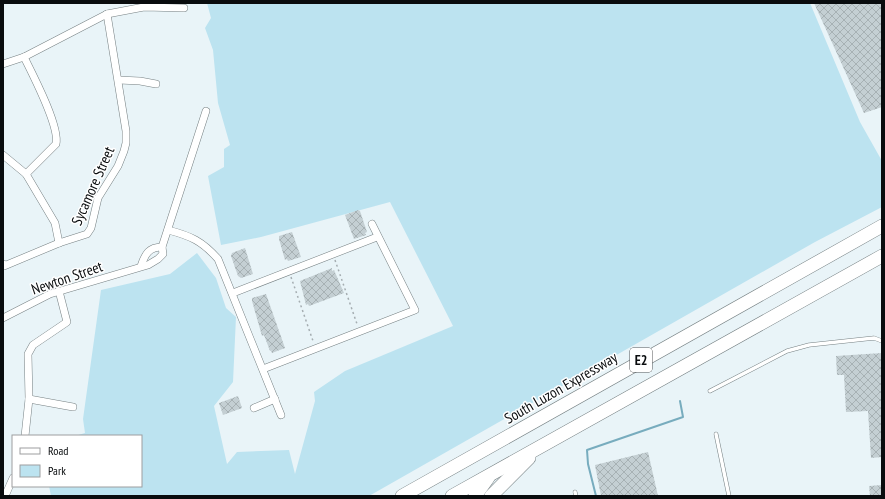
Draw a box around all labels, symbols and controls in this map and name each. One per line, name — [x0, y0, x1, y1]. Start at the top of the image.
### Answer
street label: Sycamore Street — [67, 143, 118, 228]
street label: Newton Street — [29, 256, 105, 299]
street label: South Luzon Expressway — [501, 347, 621, 428]
road number: E2 — [630, 348, 652, 372]
legend — [12, 435, 142, 487]
text: Road — [48, 443, 68, 458]
text: Park — [48, 463, 66, 478]

